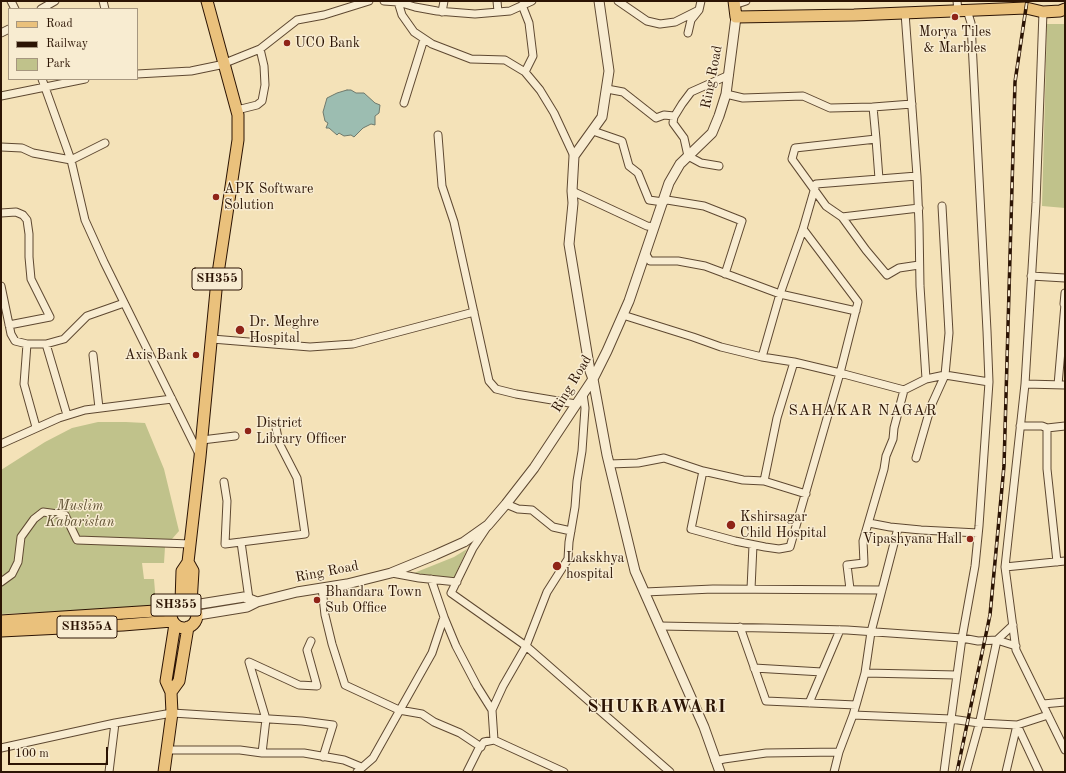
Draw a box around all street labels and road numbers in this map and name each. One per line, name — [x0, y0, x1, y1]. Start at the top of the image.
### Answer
street label: Ring Road — [698, 44, 726, 110]
road number: SH355 — [192, 268, 242, 290]
street label: Ring Road — [548, 352, 596, 416]
street label: Ring Road — [294, 558, 360, 586]
road number: SH355 — [151, 594, 201, 616]
road number: SH355A — [57, 616, 117, 638]

